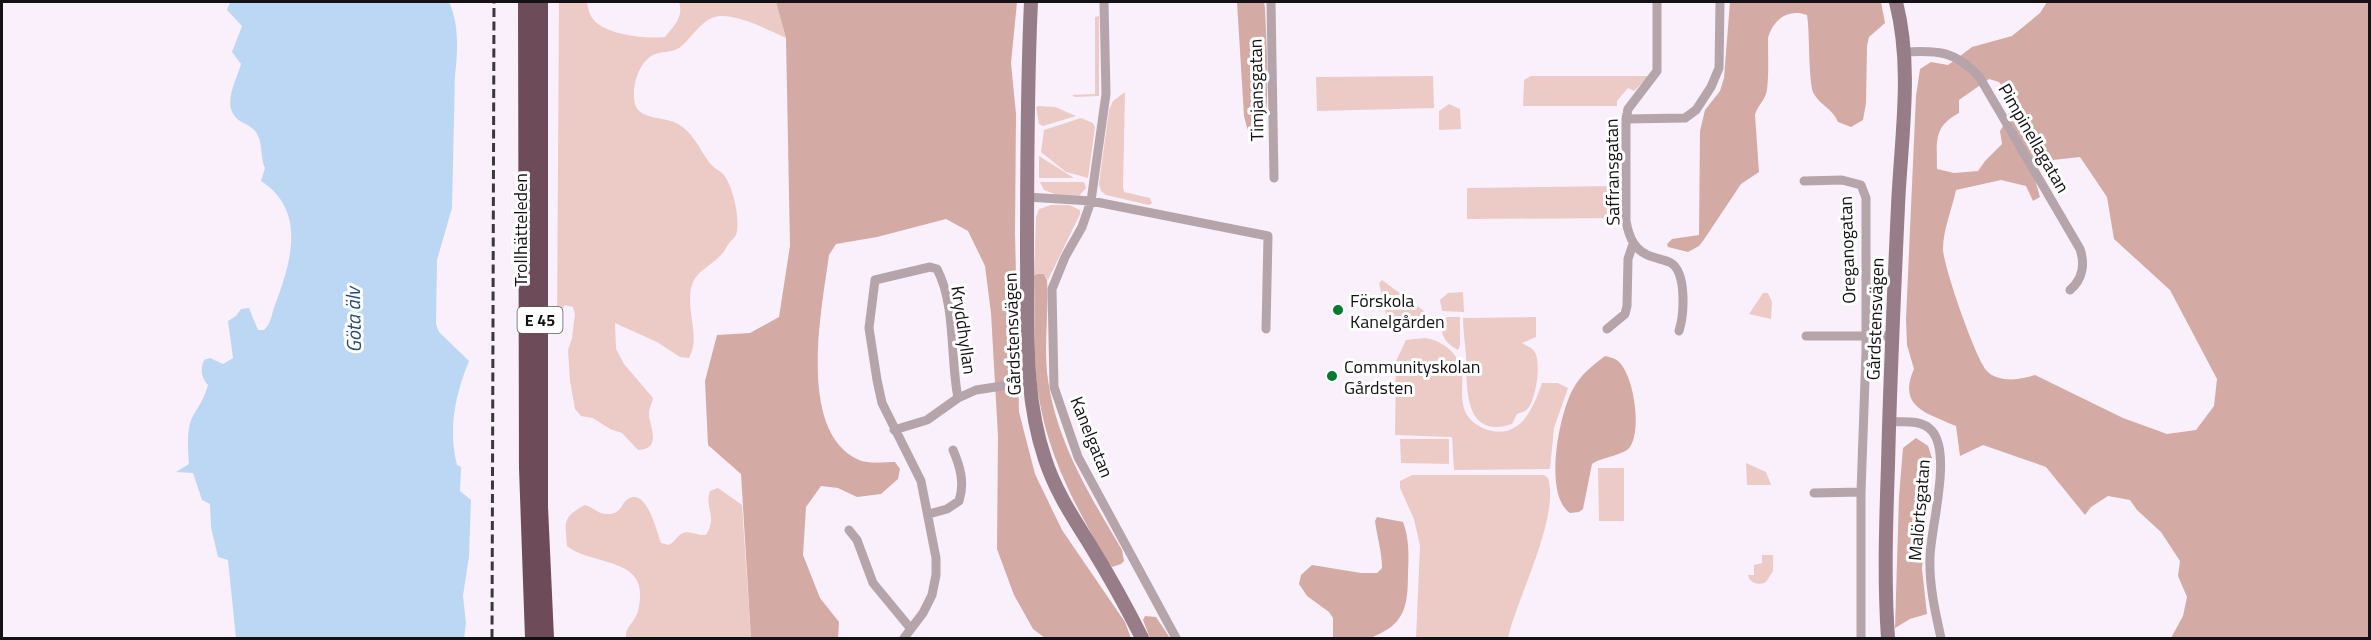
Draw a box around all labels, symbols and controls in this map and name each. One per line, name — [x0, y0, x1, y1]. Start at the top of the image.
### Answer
street label: Timjansgatan — [1242, 38, 1270, 142]
street label: Pimpinellagatan — [1992, 78, 2076, 198]
street label: Saffransgatan — [1598, 118, 1626, 226]
street label: Trollhätteleden — [507, 173, 534, 287]
street label: Oreganogatan — [1832, 196, 1862, 304]
street label: Gårdstensvägen — [1859, 257, 1891, 381]
street label: Gårdstensvägen — [996, 272, 1028, 396]
street label: Kryddhyllan — [944, 284, 984, 376]
water label: Göta älv — [337, 285, 369, 353]
place label: Förskola Kanelgården — [1350, 287, 1445, 335]
marker: Förskola Kanelgården — [1331, 303, 1345, 317]
road number: E 45 — [518, 307, 562, 333]
place label: Communityskolan Gårdsten — [1344, 353, 1480, 401]
marker: Communityskolan Gårdsten — [1325, 369, 1339, 383]
street label: Kanelgatan — [1063, 392, 1121, 482]
street label: Malörtsgatan — [1901, 458, 1937, 562]

